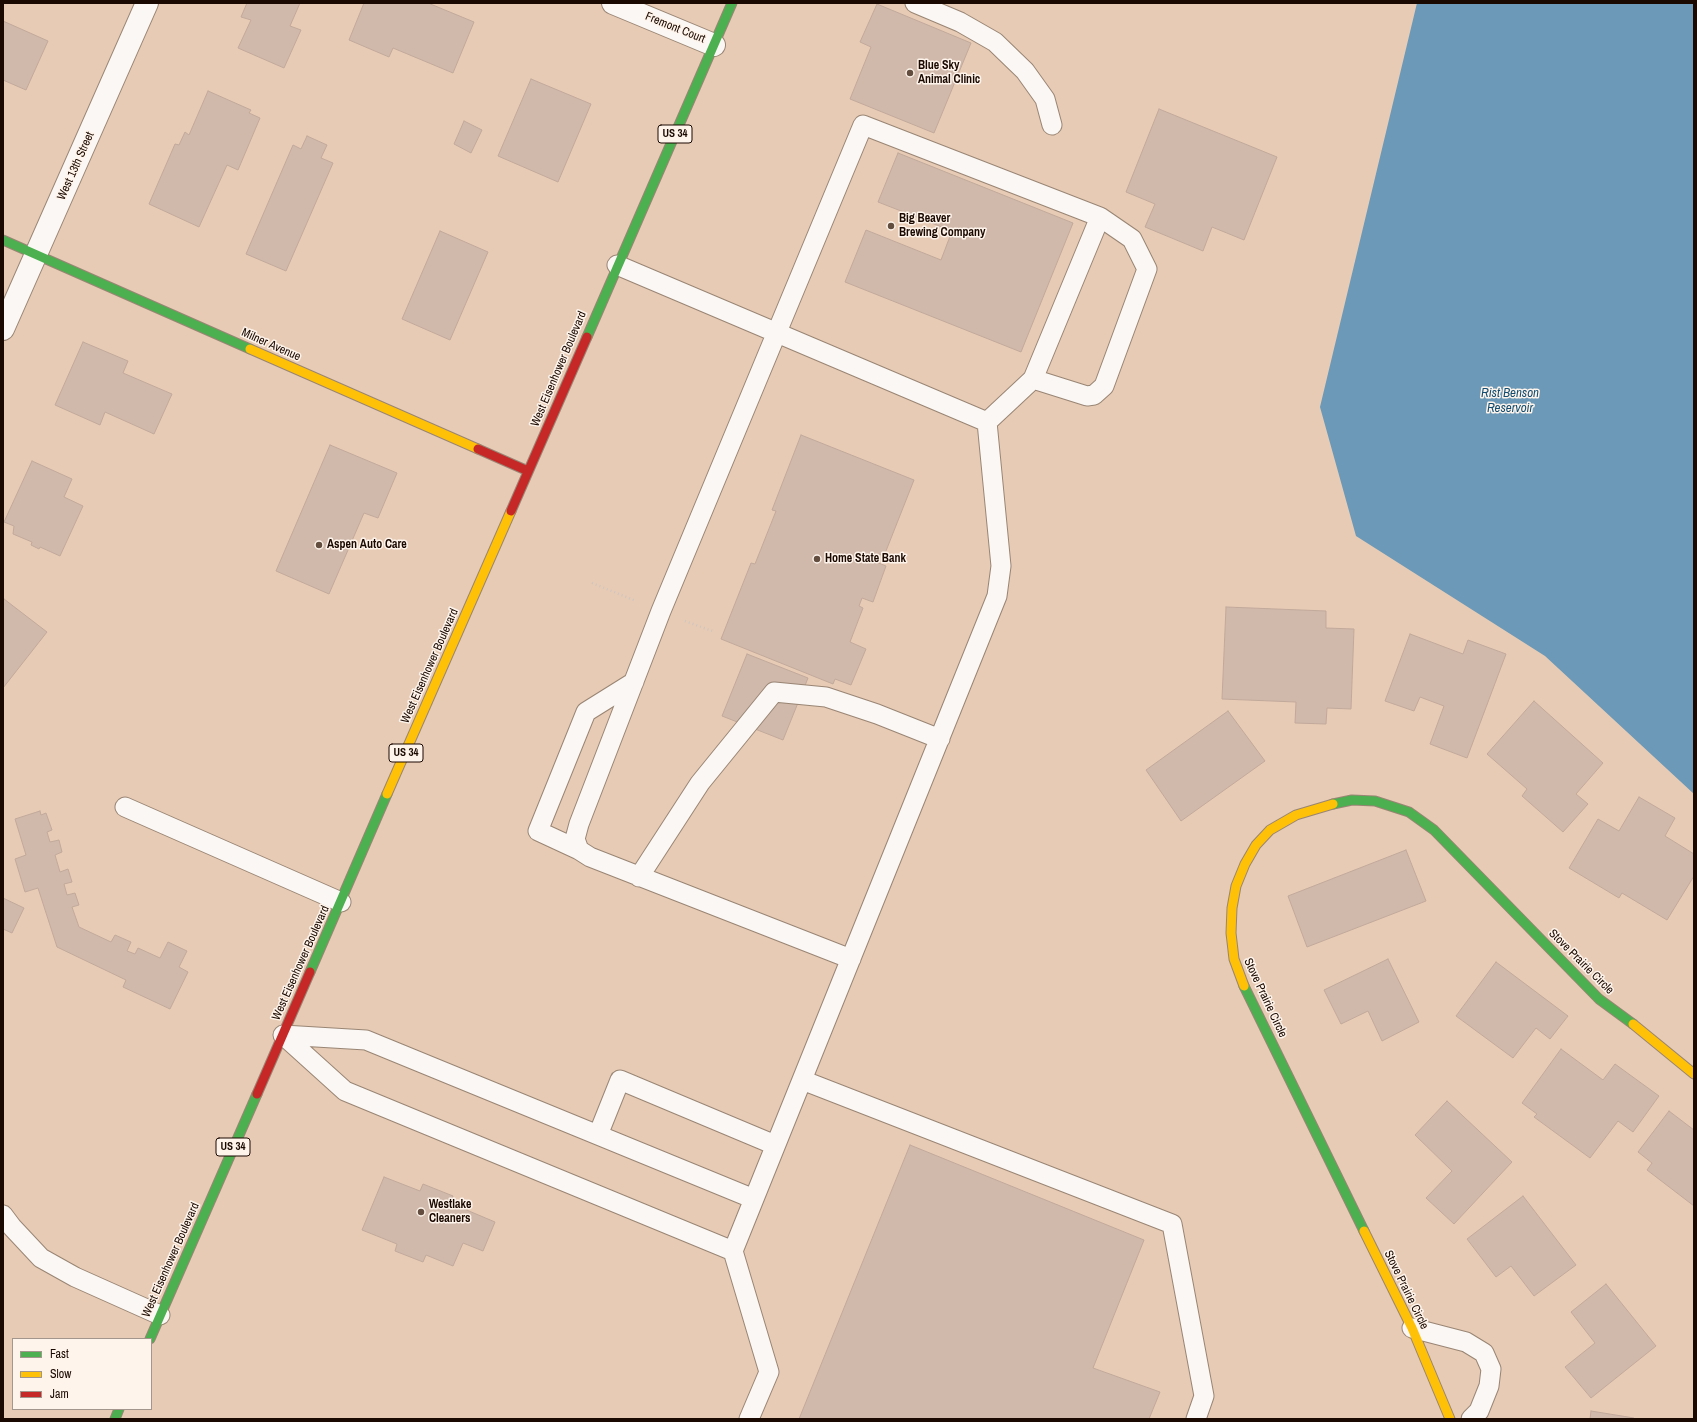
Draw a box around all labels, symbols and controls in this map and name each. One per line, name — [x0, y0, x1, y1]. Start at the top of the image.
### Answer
street label: Fremont Court — [643, 9, 707, 47]
place label: Blue Sky Animal Clinic — [918, 59, 980, 87]
marker: Blue Sky Animal Clinic — [905, 68, 915, 78]
road number: US 34 — [658, 125, 692, 143]
street label: West 13th Street — [55, 130, 97, 202]
place label: Big Beaver Brewing Company — [899, 212, 985, 240]
marker: Big Beaver Brewing Company — [886, 221, 896, 231]
street label: West Eisenhower Boulevard — [528, 309, 590, 429]
street label: Milner Avenue — [239, 326, 303, 364]
water label: Rist Benson Reservoir — [1481, 386, 1539, 417]
place label: Aspen Auto Care — [327, 538, 407, 552]
marker: Aspen Auto Care — [314, 540, 324, 550]
place label: Home State Bank — [825, 552, 906, 566]
marker: Home State Bank — [812, 554, 822, 564]
street label: West Eisenhower Boulevard — [398, 606, 462, 726]
road number: US 34 — [389, 744, 423, 762]
street label: West Eisenhower Boulevard — [269, 903, 333, 1023]
street label: Stove Prairie Circle — [1546, 927, 1616, 997]
street label: Stove Prairie Circle — [1240, 956, 1290, 1040]
road number: US 34 — [216, 1138, 250, 1156]
place label: Westlake Cleaners — [429, 1198, 471, 1226]
street label: West Eisenhower Boulevard — [139, 1200, 203, 1320]
marker: Westlake Cleaners — [416, 1207, 426, 1217]
street label: Stove Prairie Circle — [1381, 1248, 1431, 1332]
legend — [12, 1338, 152, 1410]
text: Fast — [50, 1346, 69, 1362]
text: Slow — [50, 1366, 71, 1382]
text: Jam — [50, 1386, 69, 1402]

